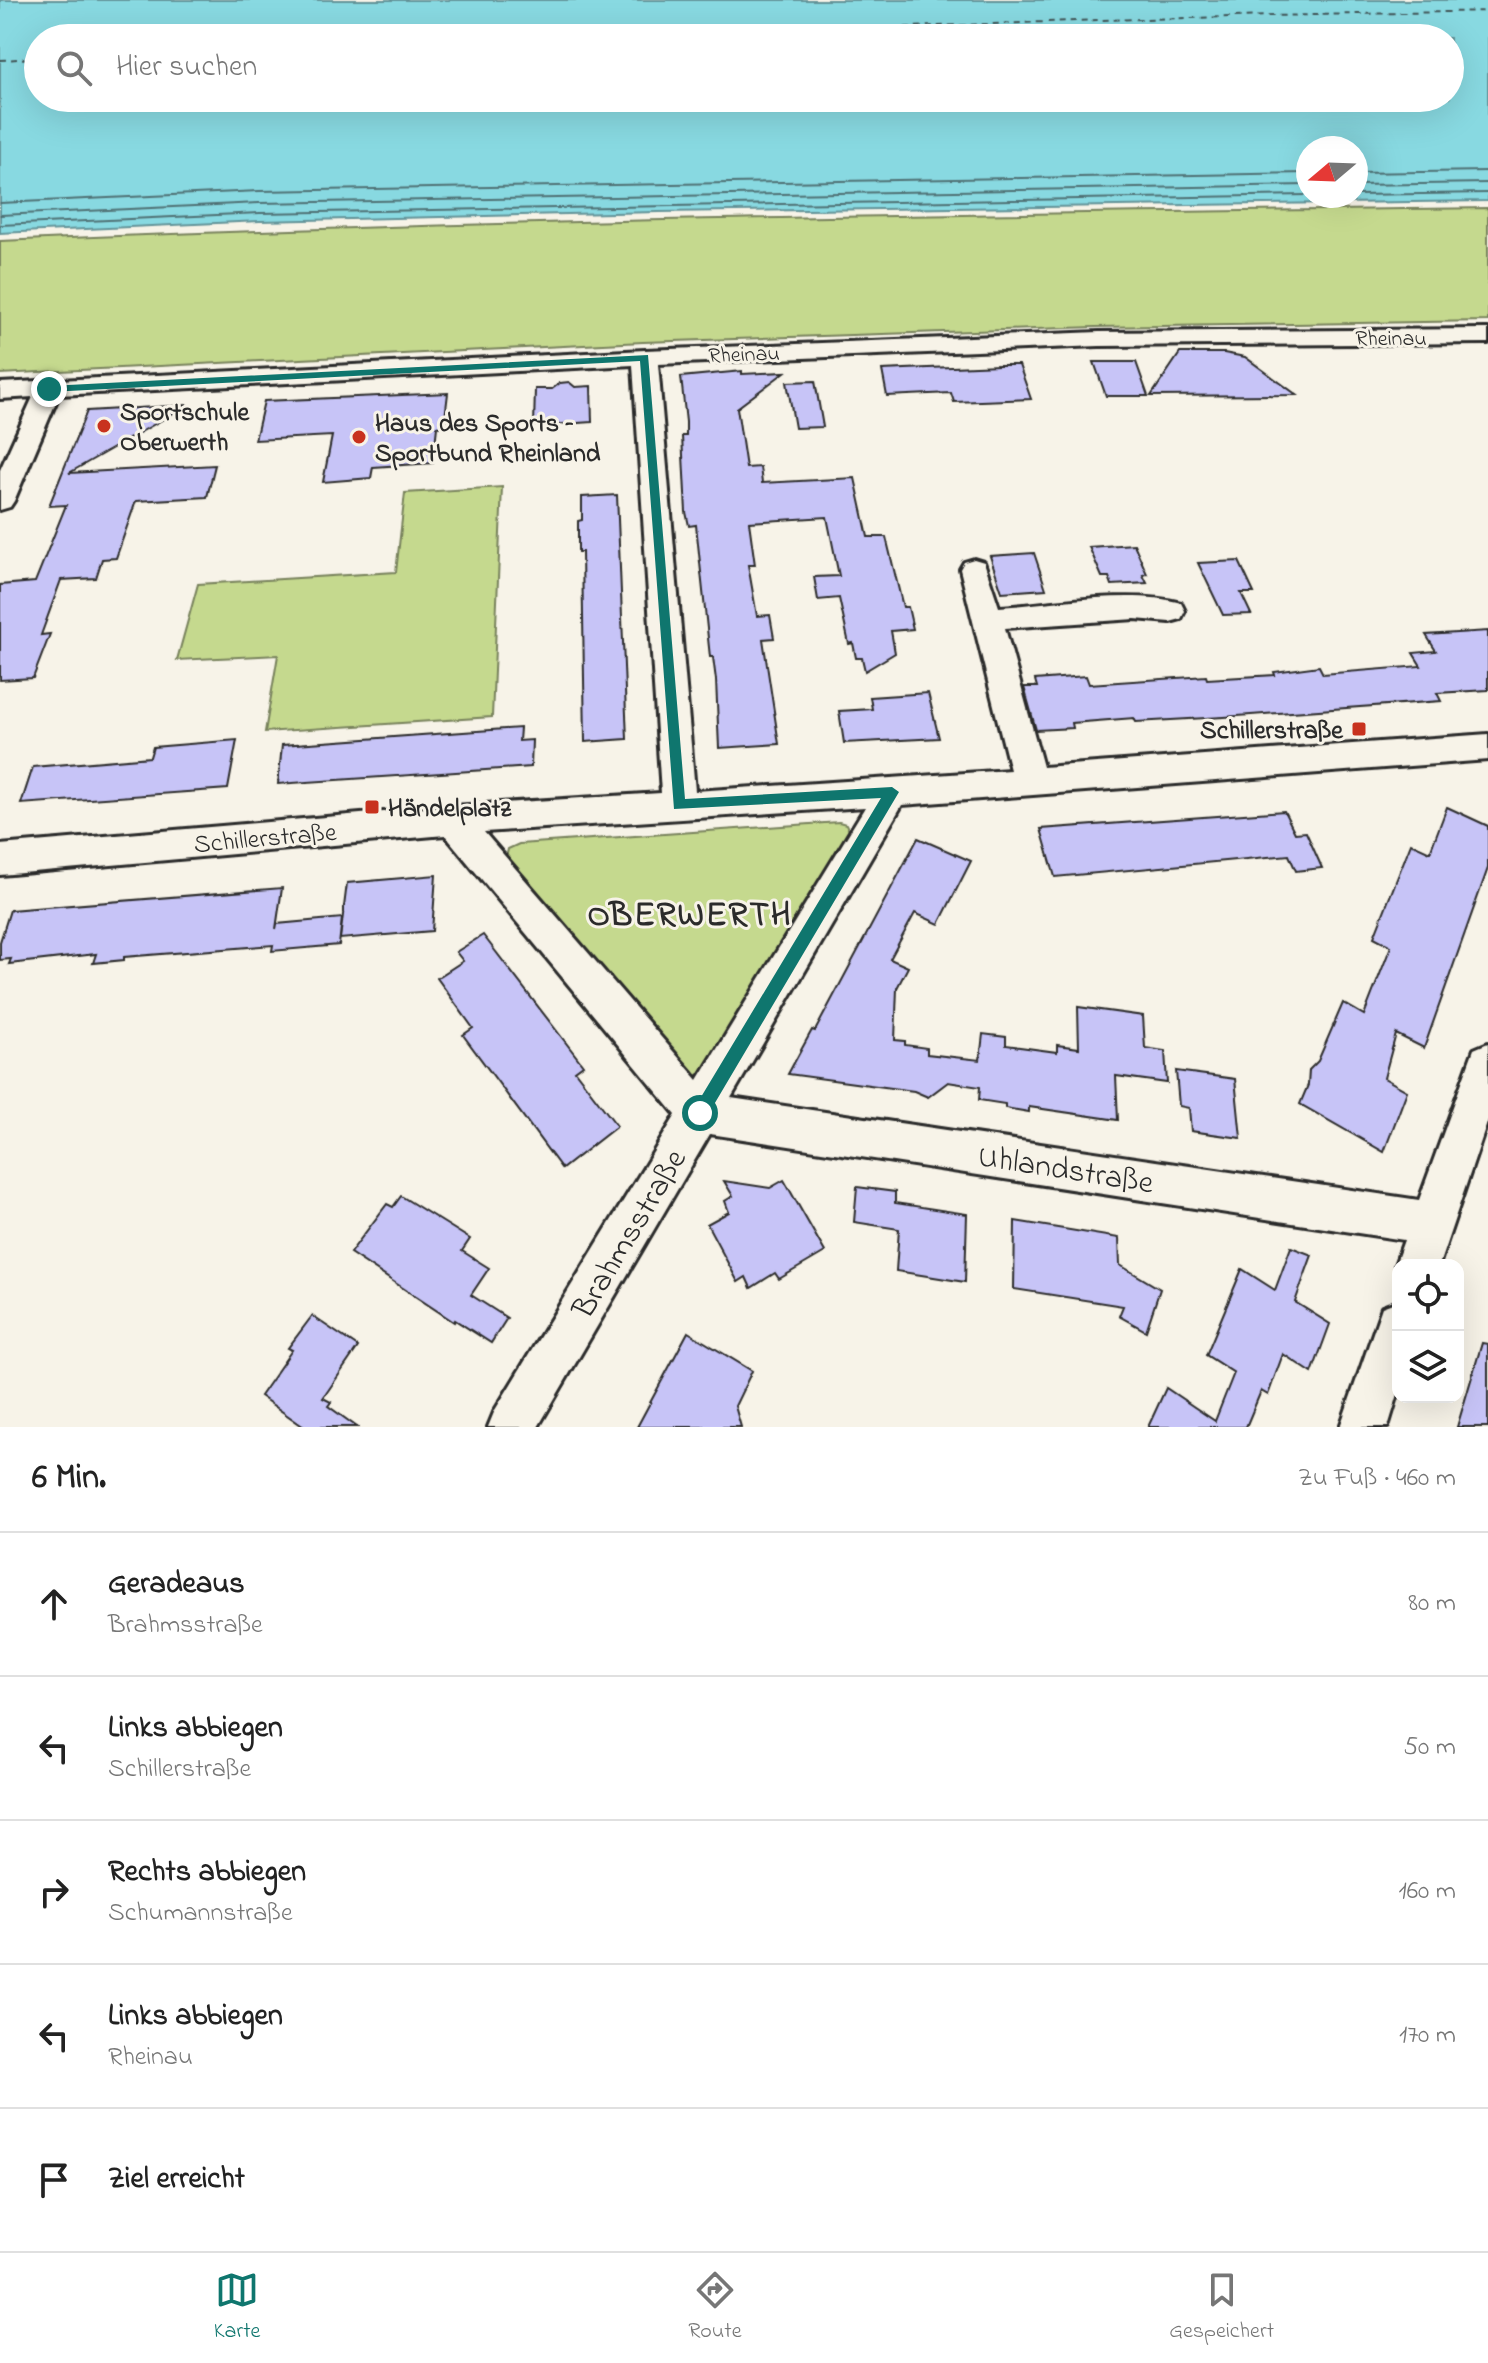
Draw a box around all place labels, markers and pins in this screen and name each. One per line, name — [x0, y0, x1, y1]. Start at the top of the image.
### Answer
place label: Sportschule Oberwerth — [120, 395, 250, 463]
place label: Haus des Sports – Sportbund Rheinland — [375, 406, 601, 474]
marker: Sportschule Oberwerth — [95, 417, 113, 435]
marker: Haus des Sports – Sportbund Rheinland — [350, 428, 368, 446]
place label: Schillerstraße — [1200, 713, 1344, 751]
marker: Schillerstraße — [1350, 720, 1368, 738]
place label: Händelplatz — [388, 791, 512, 829]
marker: Händelplatz — [363, 798, 381, 816]

